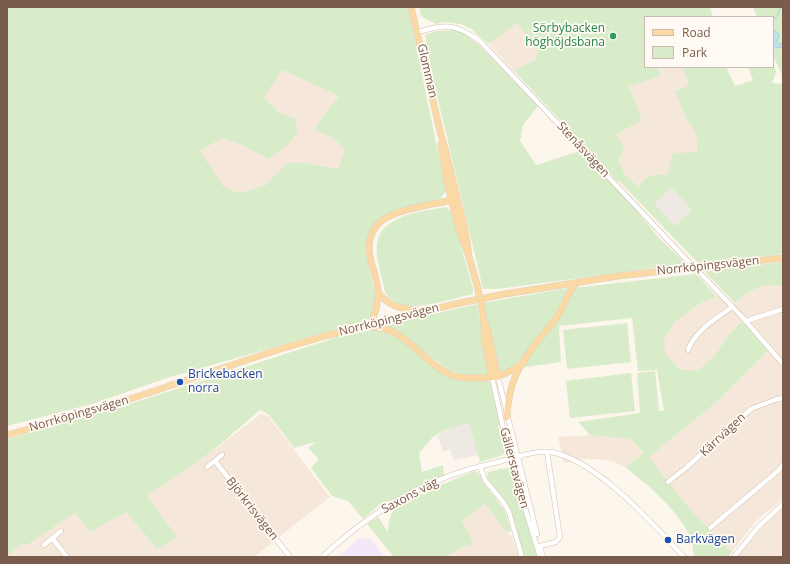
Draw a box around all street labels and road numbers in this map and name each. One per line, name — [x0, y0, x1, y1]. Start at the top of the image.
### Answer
street label: Glomman — [414, 42, 440, 100]
street label: Stenåsvägen — [554, 119, 612, 181]
street label: Norrköpingsvägen — [656, 253, 760, 279]
street label: Norrköpingsvägen — [337, 301, 441, 339]
street label: Norrköpingsvägen — [28, 393, 130, 435]
street label: Kärrvägen — [697, 410, 749, 460]
street label: Gällerstavägen — [496, 426, 532, 510]
street label: Björkrisvägen — [223, 475, 281, 543]
street label: Saxons väg — [379, 475, 441, 517]

